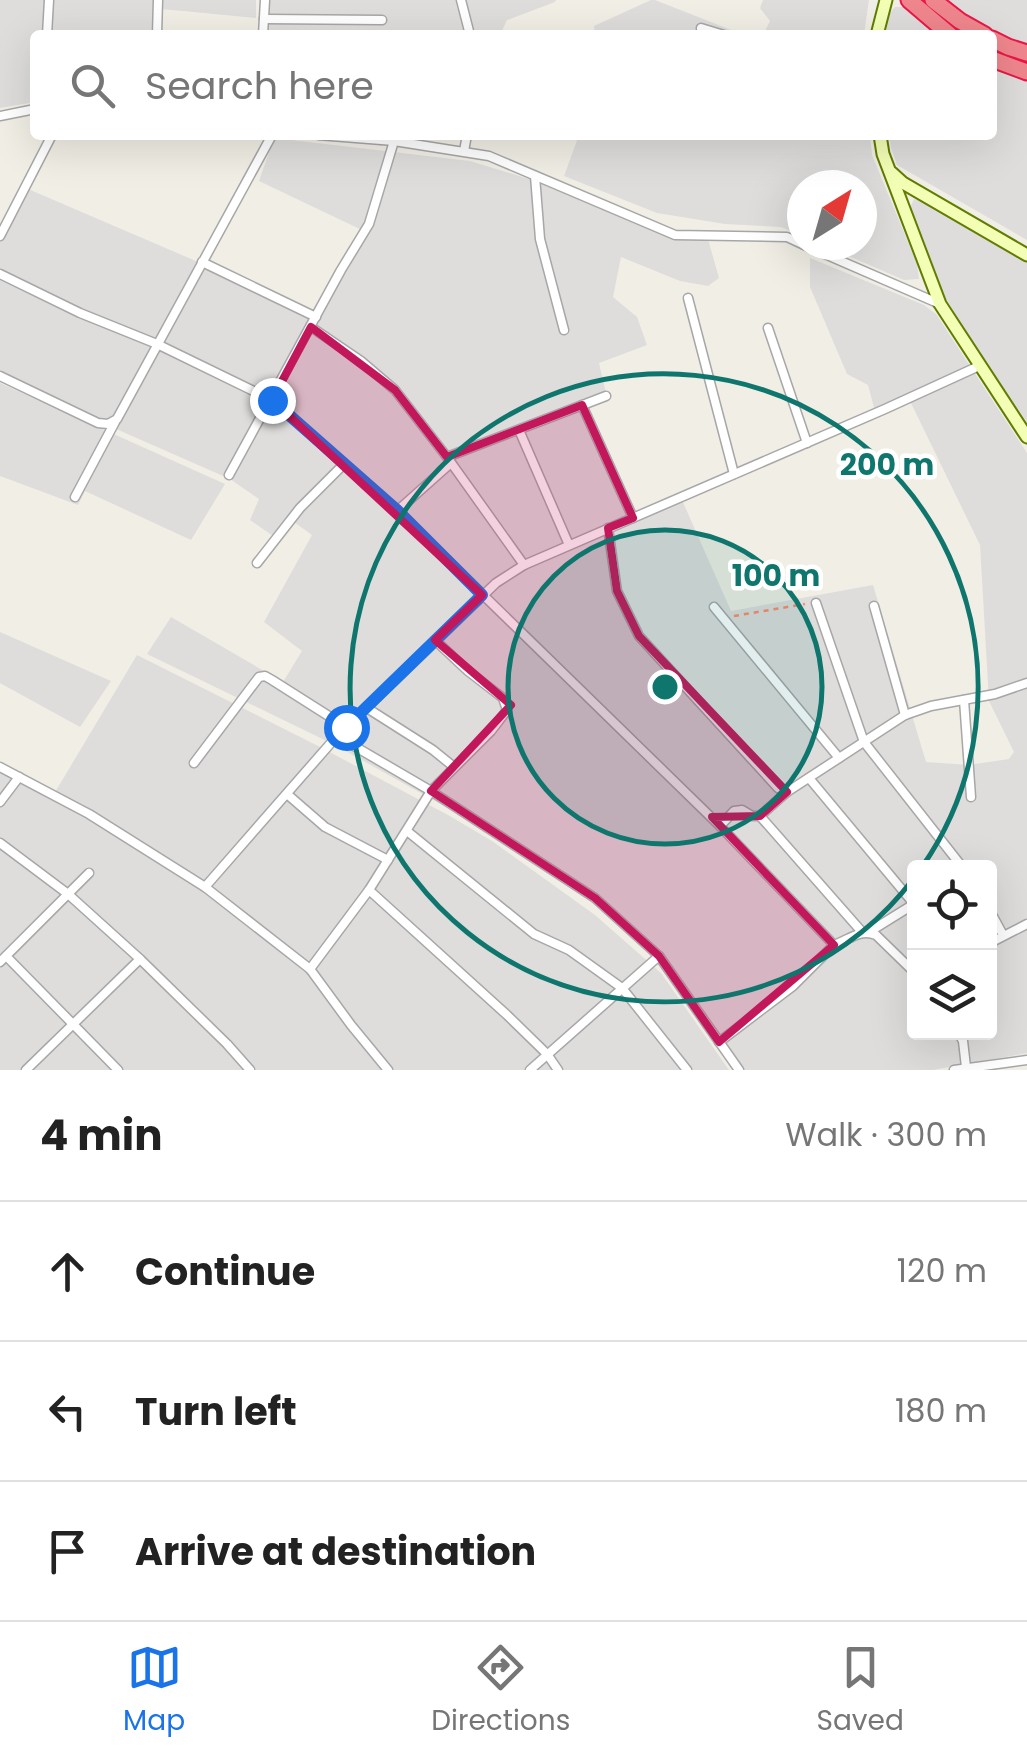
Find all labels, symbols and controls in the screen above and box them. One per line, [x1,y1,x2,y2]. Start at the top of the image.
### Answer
search box [30,30,997,140]
icon: search [65,58,120,113]
text: Search here [145,59,374,112]
north arrow [787,170,877,260]
route end [250,378,296,424]
text: 200 m [840,443,934,486]
text: 100 m [732,554,820,597]
centre of rings [647,669,683,705]
route start [324,705,370,751]
map controls [907,860,997,1040]
button: locate [907,860,997,950]
button: layers [907,950,997,1040]
text: 4 min [40,1106,163,1165]
text: Walk · 300 m [785,1112,987,1157]
icon: ahead [40,1244,95,1299]
text: Continue [135,1245,315,1298]
text: 120 m [897,1248,987,1293]
icon: left [40,1384,95,1439]
text: Turn left [135,1385,297,1438]
text: 180 m [895,1388,987,1433]
icon: arrive [40,1524,95,1579]
text: Arrive at destination [135,1525,536,1578]
tab: Map [123,1640,185,1742]
tab: Directions [431,1640,570,1742]
tab: Saved [817,1640,904,1742]

